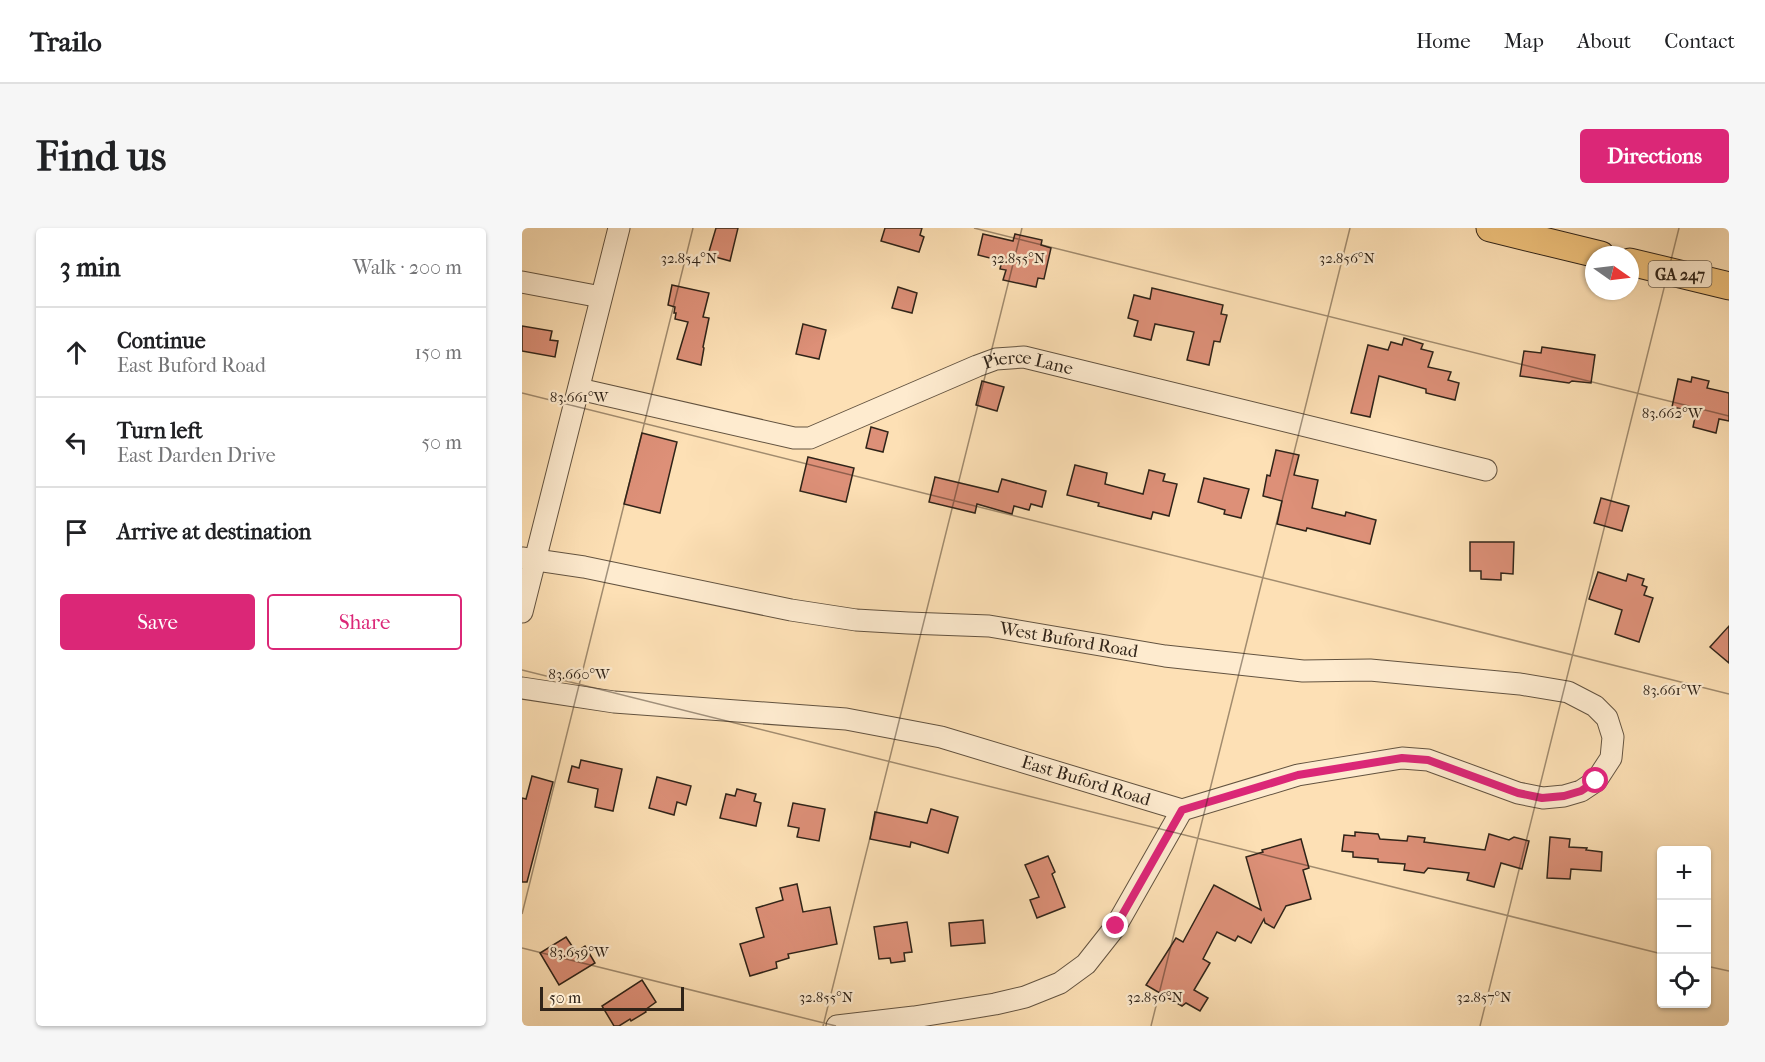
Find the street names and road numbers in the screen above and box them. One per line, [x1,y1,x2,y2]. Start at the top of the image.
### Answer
road number: GA 247 [1648,261,1712,287]
street label: Pierce Lane [980,347,1075,379]
street label: West Buford Road [997,617,1140,662]
street label: East Buford Road [1019,751,1153,811]

